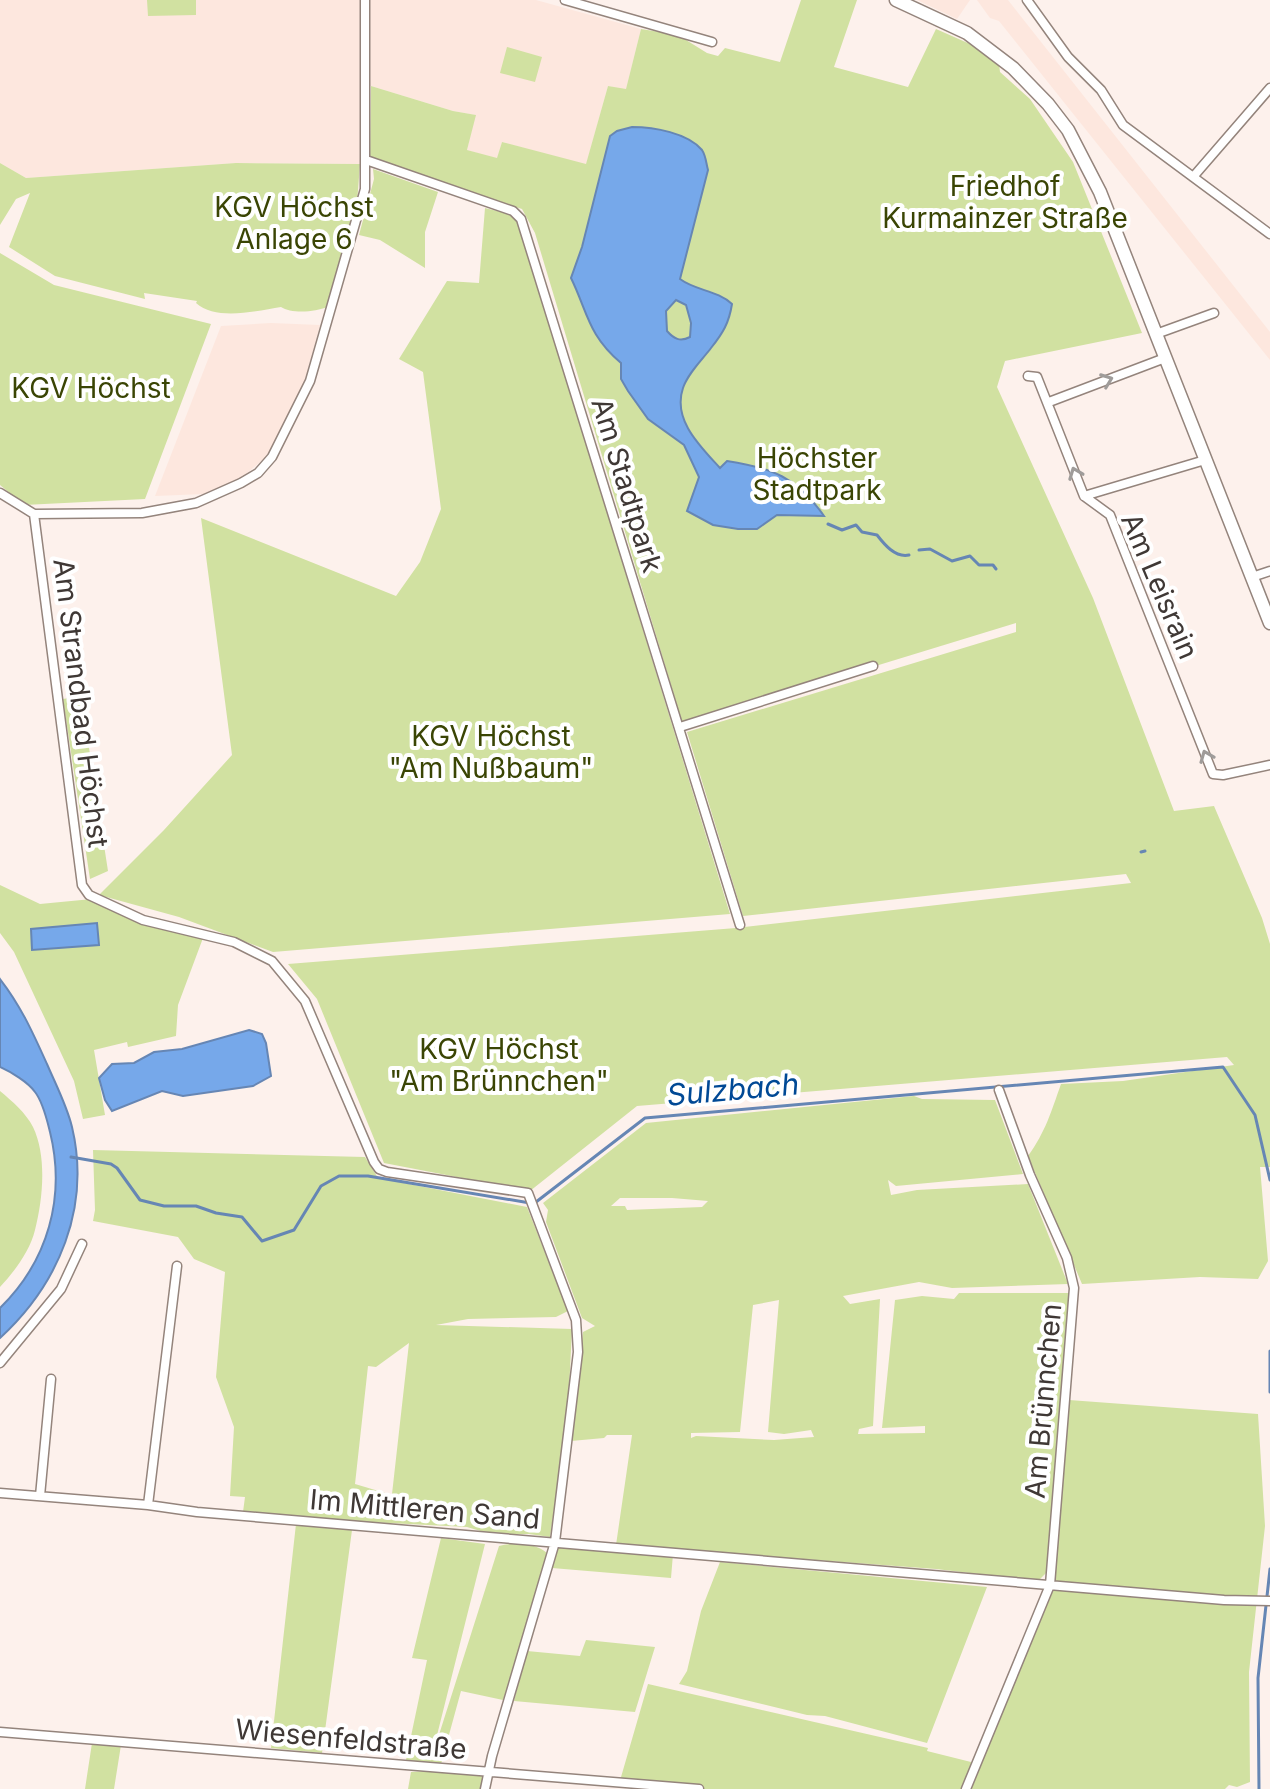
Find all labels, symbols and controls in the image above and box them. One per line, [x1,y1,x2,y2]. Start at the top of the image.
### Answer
park label: Friedhof Kurmainzer Straße [882,169,1128,235]
park label: KGV Höchst Anlage 6 [214,190,374,256]
park label: KGV Höchst [11,371,171,405]
one-way arrow [1099,373,1113,390]
street label: Am Stadtpark [584,394,670,576]
park label: Höchster Stadtpark [752,441,882,507]
one-way arrow [1068,467,1085,481]
street label: Am Leisrain [1114,508,1206,664]
street label: Am Strandbad Höchst [46,556,116,850]
park label: KGV Höchst "Am Nußbaum" [389,719,593,785]
one-way arrow [1199,750,1216,764]
park label: KGV Höchst "Am Brünnchen" [389,1032,609,1098]
water label: Sulzbach [665,1065,800,1113]
street label: Am Brünnchen [1018,1302,1068,1500]
street label: Im Mittleren Sand [308,1482,542,1536]
street label: Wiesenfeldstraße [234,1712,468,1766]

